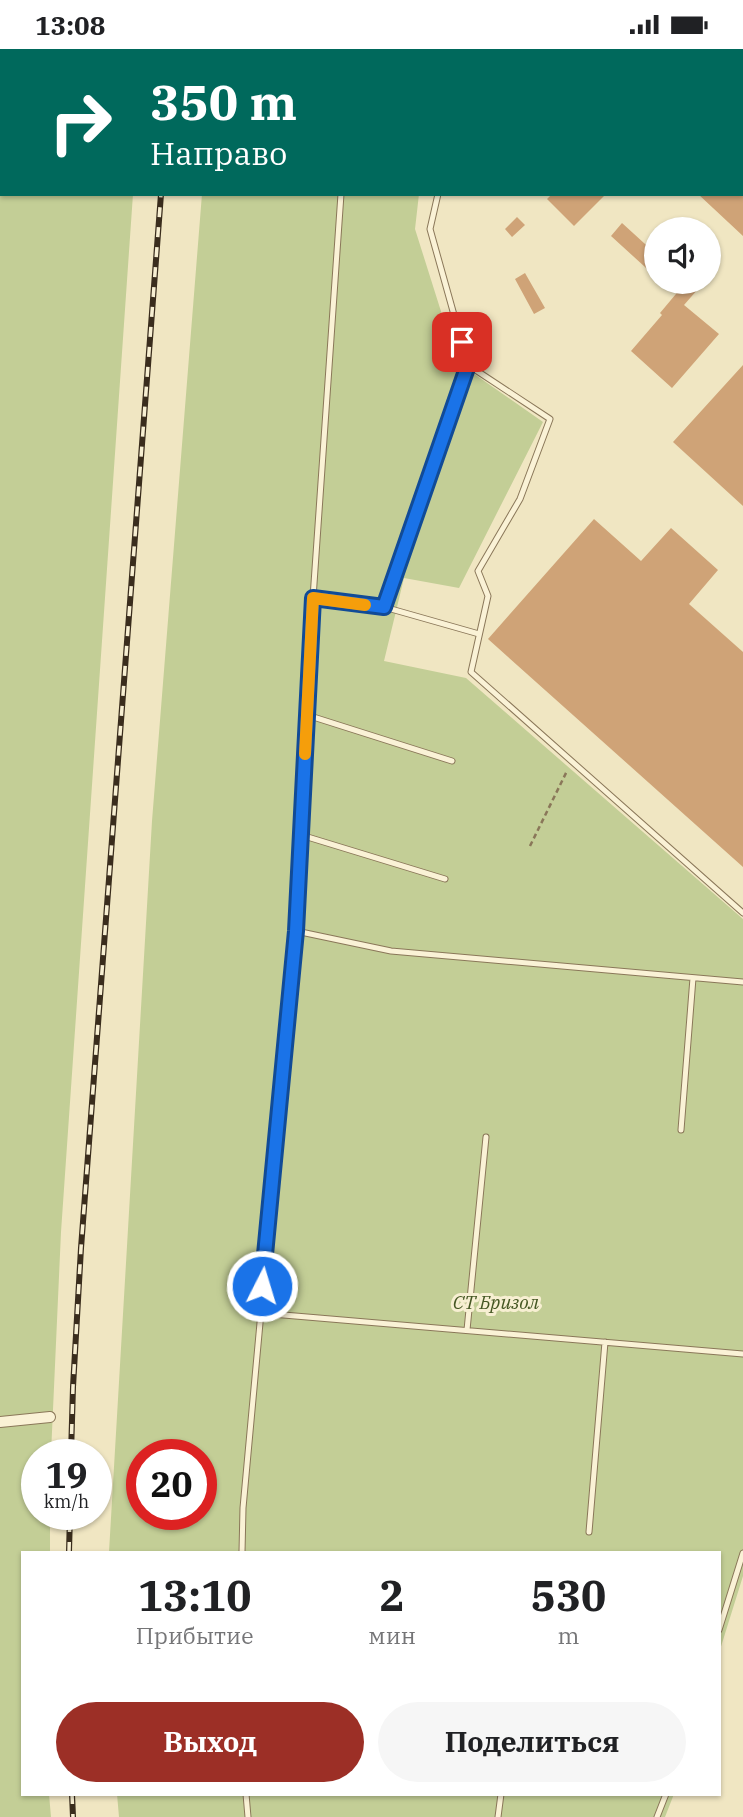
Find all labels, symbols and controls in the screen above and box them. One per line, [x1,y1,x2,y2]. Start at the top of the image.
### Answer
text: 13:08 [35,8,105,42]
text: 350 m [150,70,297,133]
icon: right [35,77,126,168]
text: Направо [150,132,287,174]
map controls [644,217,721,294]
button: sound [644,217,721,294]
pin [432,312,492,372]
icon: arrive [443,323,481,361]
position arrow [225,1249,299,1323]
park label: СТ Бризол [453,1290,539,1314]
speed limit sign: 20 [126,1439,217,1530]
text: 19 [45,1452,88,1498]
text: km/h [44,1490,89,1513]
text: 13:10 [138,1568,251,1623]
text: 2 [380,1568,405,1623]
text: 530 [531,1568,606,1623]
text: Прибытие [136,1620,254,1650]
text: мин [368,1620,416,1650]
text: m [558,1620,579,1650]
button: Выход [56,1702,364,1782]
button: Поделиться [378,1702,686,1782]

